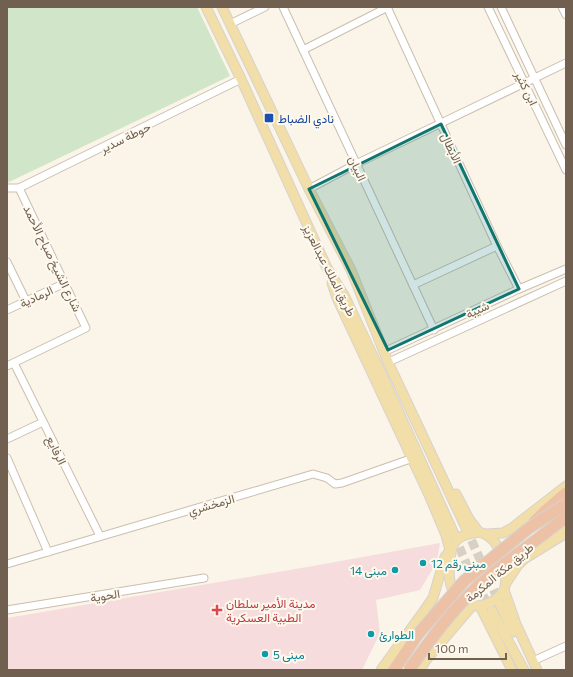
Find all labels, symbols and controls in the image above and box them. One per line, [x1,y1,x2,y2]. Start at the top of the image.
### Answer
street label: ابن كثير [511,68,541,108]
place label: نادي الضباط [278,111,334,129]
marker: نادي الضباط [263,112,275,124]
street label: حوطة سدير [97,119,153,157]
street label: الأبطال [437,131,465,166]
street label: البيان [345,153,370,183]
street label: شارع الشيخ صباح الأحمد [18,202,85,315]
street label: طريق الملك عبدالعزيز [299,221,359,319]
street label: الرمادية [17,282,56,312]
street label: شيبة [463,298,491,321]
street label: الرفايع [41,433,70,468]
street label: الزمخشري [186,491,237,521]
street label: طريق مكة المكرمة [462,539,537,606]
place label: مبنى رقم 12 [431,556,486,572]
marker: مبنى رقم 12 [418,558,428,568]
place label: مبنى 14 [350,563,387,579]
marker: مبنى 14 [390,565,400,575]
street label: الحوية [89,586,121,606]
place label: مدينة الأمير سلطان الطبية العسكرية [226,596,315,626]
marker: مدينة الأمير سلطان الطبية العسكرية [211,604,223,616]
place label: الطوارئ [379,627,414,643]
marker: الطوارئ [366,629,376,639]
scale bar [429,635,506,661]
text: 100 m [435,641,469,655]
place label: مبنى 5 [273,647,305,663]
marker: مبنى 5 [260,649,270,659]

